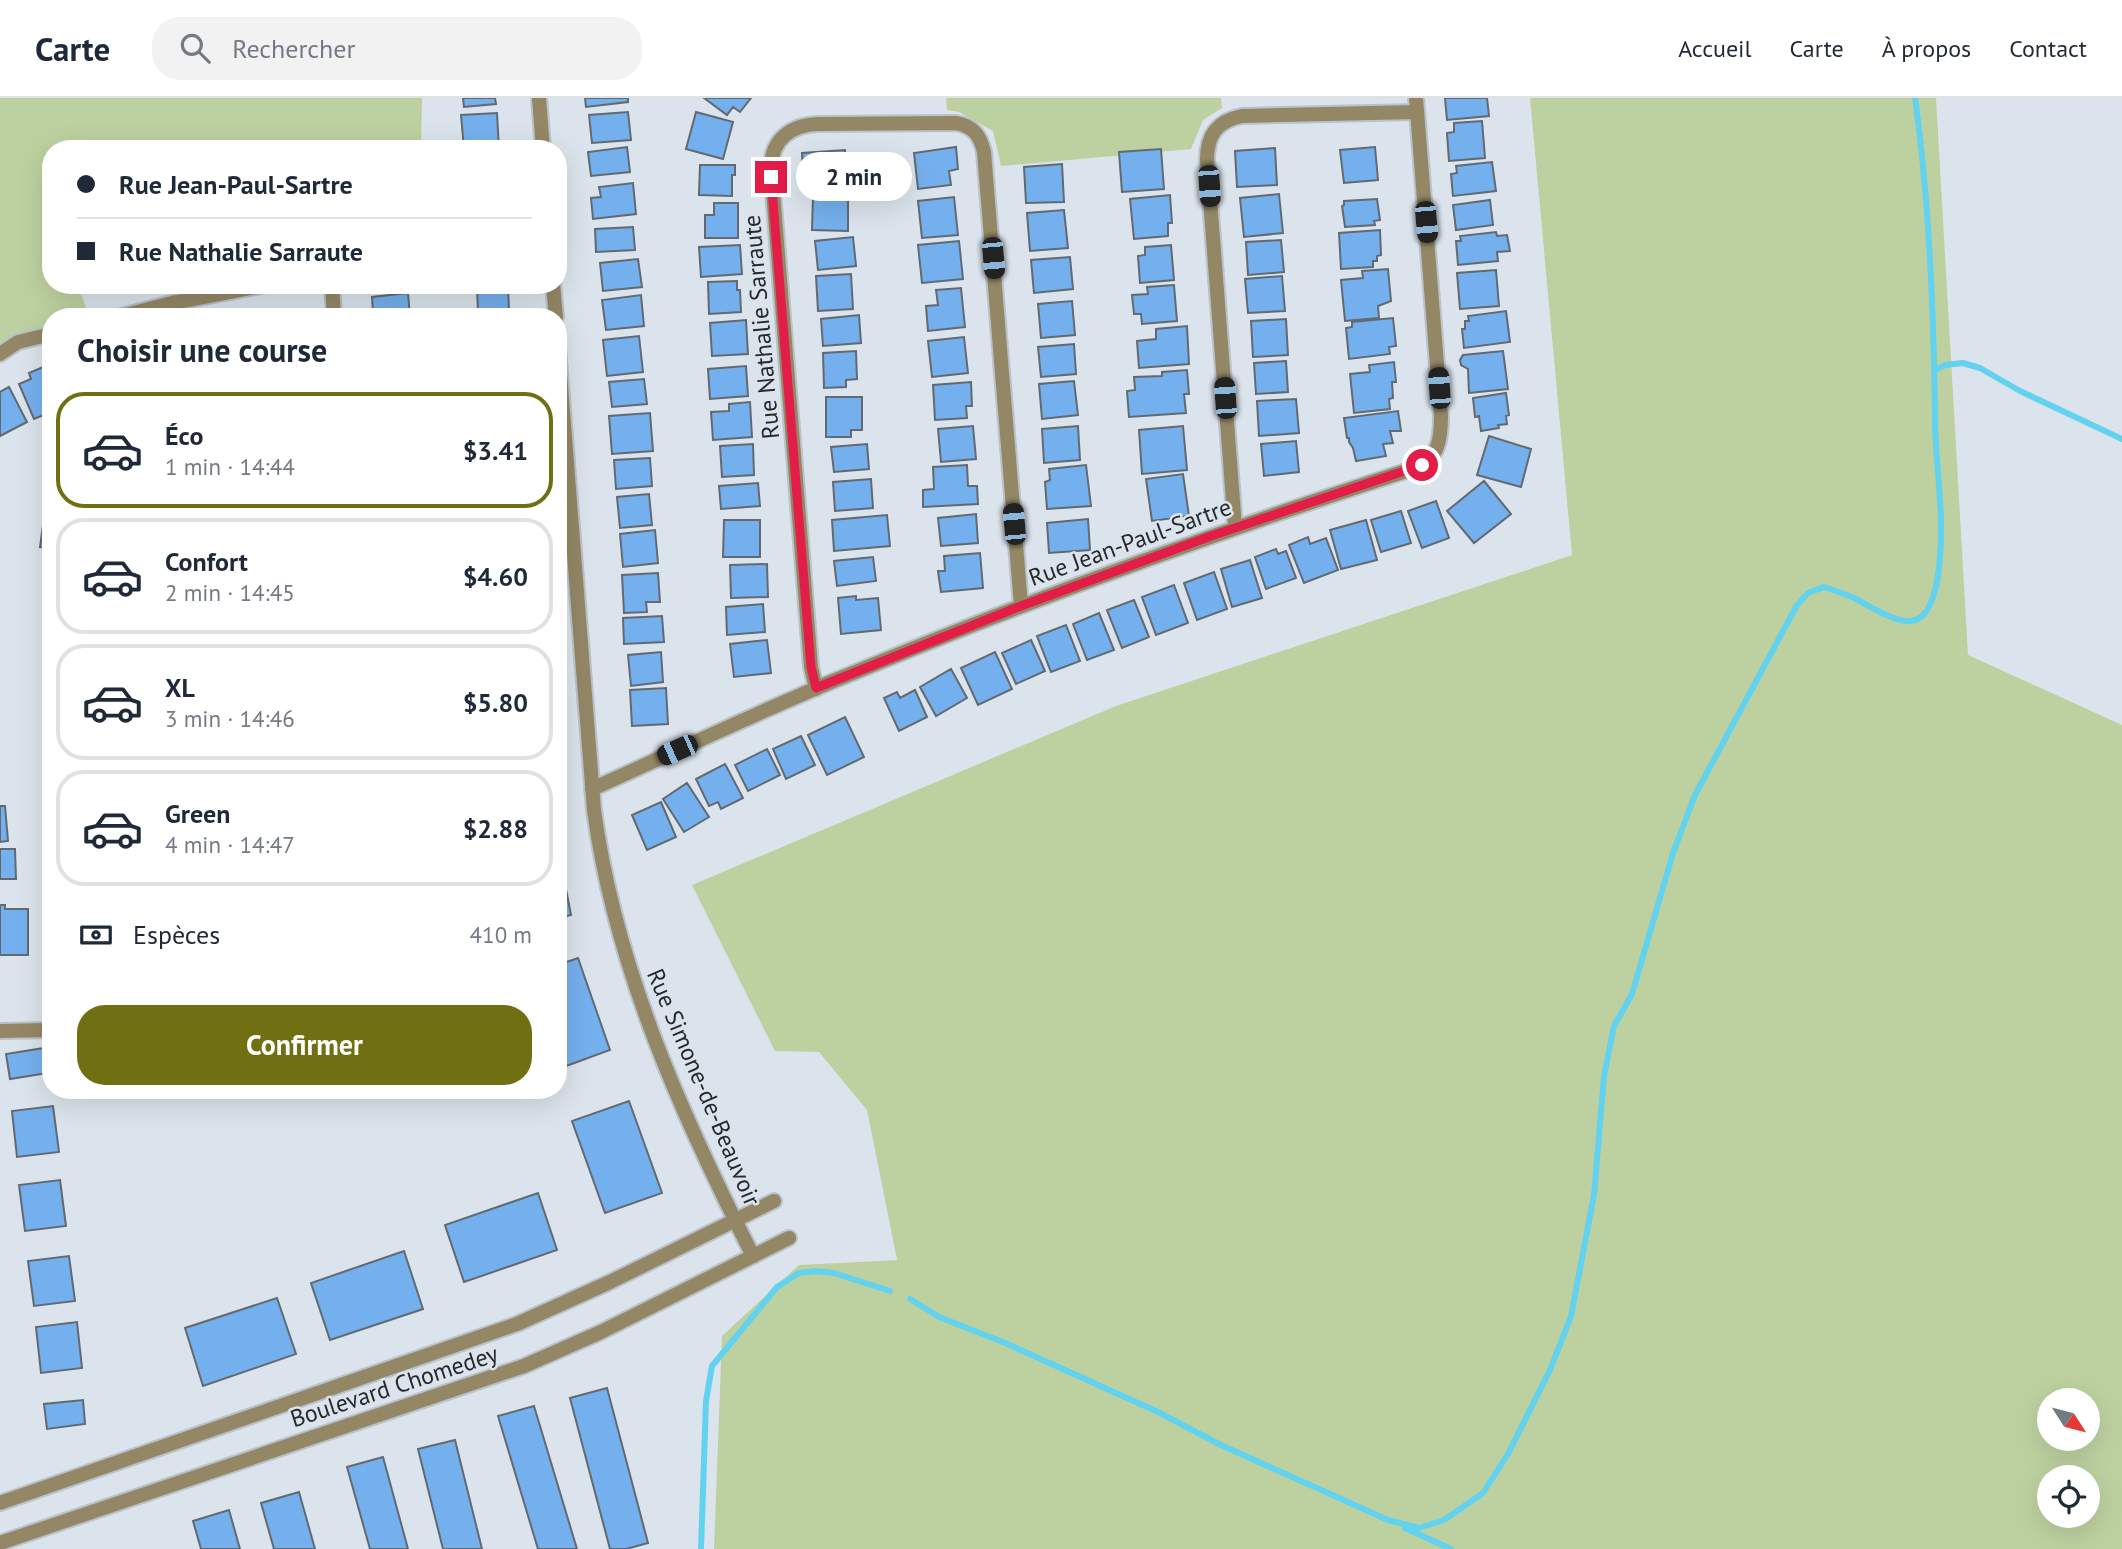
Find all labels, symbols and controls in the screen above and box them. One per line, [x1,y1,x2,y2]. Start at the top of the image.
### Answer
search box [152,17,642,80]
text: Carte [35,27,110,70]
icon: search [176,29,214,67]
text: Rechercher [232,32,355,65]
text: Accueil [1678,33,1752,64]
text: Carte [1790,33,1844,64]
text: À propos [1882,33,1971,64]
text: Contact [2009,33,2087,64]
callout: 2 min [796,153,911,202]
route end [755,161,787,193]
text: 2 min [826,162,882,191]
car [1198,164,1221,208]
text: Rue Jean-Paul-Sartre [119,168,353,201]
car [1414,200,1439,244]
street label: Rue Nathalie Sarraute [736,214,786,440]
text: Rue Nathalie Sarraute [119,235,363,268]
car [981,236,1006,280]
text: Choisir une course [77,329,327,371]
car [1428,366,1451,410]
car [1214,376,1237,420]
icon: car [81,419,144,482]
text: Éco [165,419,203,452]
text: $3.41 [463,434,528,467]
route start [1406,449,1438,481]
text: 1 min · 14:44 [165,452,295,481]
street label: Rue Jean-Paul-Sartre [1024,491,1236,593]
car [1002,502,1027,546]
icon: car [81,545,144,608]
text: Confort [165,545,248,578]
text: $4.60 [463,560,528,593]
text: 2 min · 14:45 [165,578,295,607]
icon: car [81,671,144,734]
text: XL [165,671,195,704]
text: $5.80 [463,686,528,719]
text: 3 min · 14:46 [165,704,295,733]
car [654,732,701,768]
icon: car [81,797,144,860]
text: Green [165,797,230,830]
text: $2.88 [463,812,528,845]
text: 4 min · 14:47 [165,830,295,859]
icon: cash [77,916,115,954]
text: Espèces [133,918,220,951]
text: 410 m [470,920,532,949]
street label: Rue Simone-de-Beauvoir [640,964,768,1210]
button: Confirmer [77,1005,532,1085]
street label: Boulevard Chomedey [286,1338,502,1434]
north arrow [2037,1388,2100,1451]
map controls [2037,1388,2100,1528]
button: locate [2037,1465,2100,1528]

